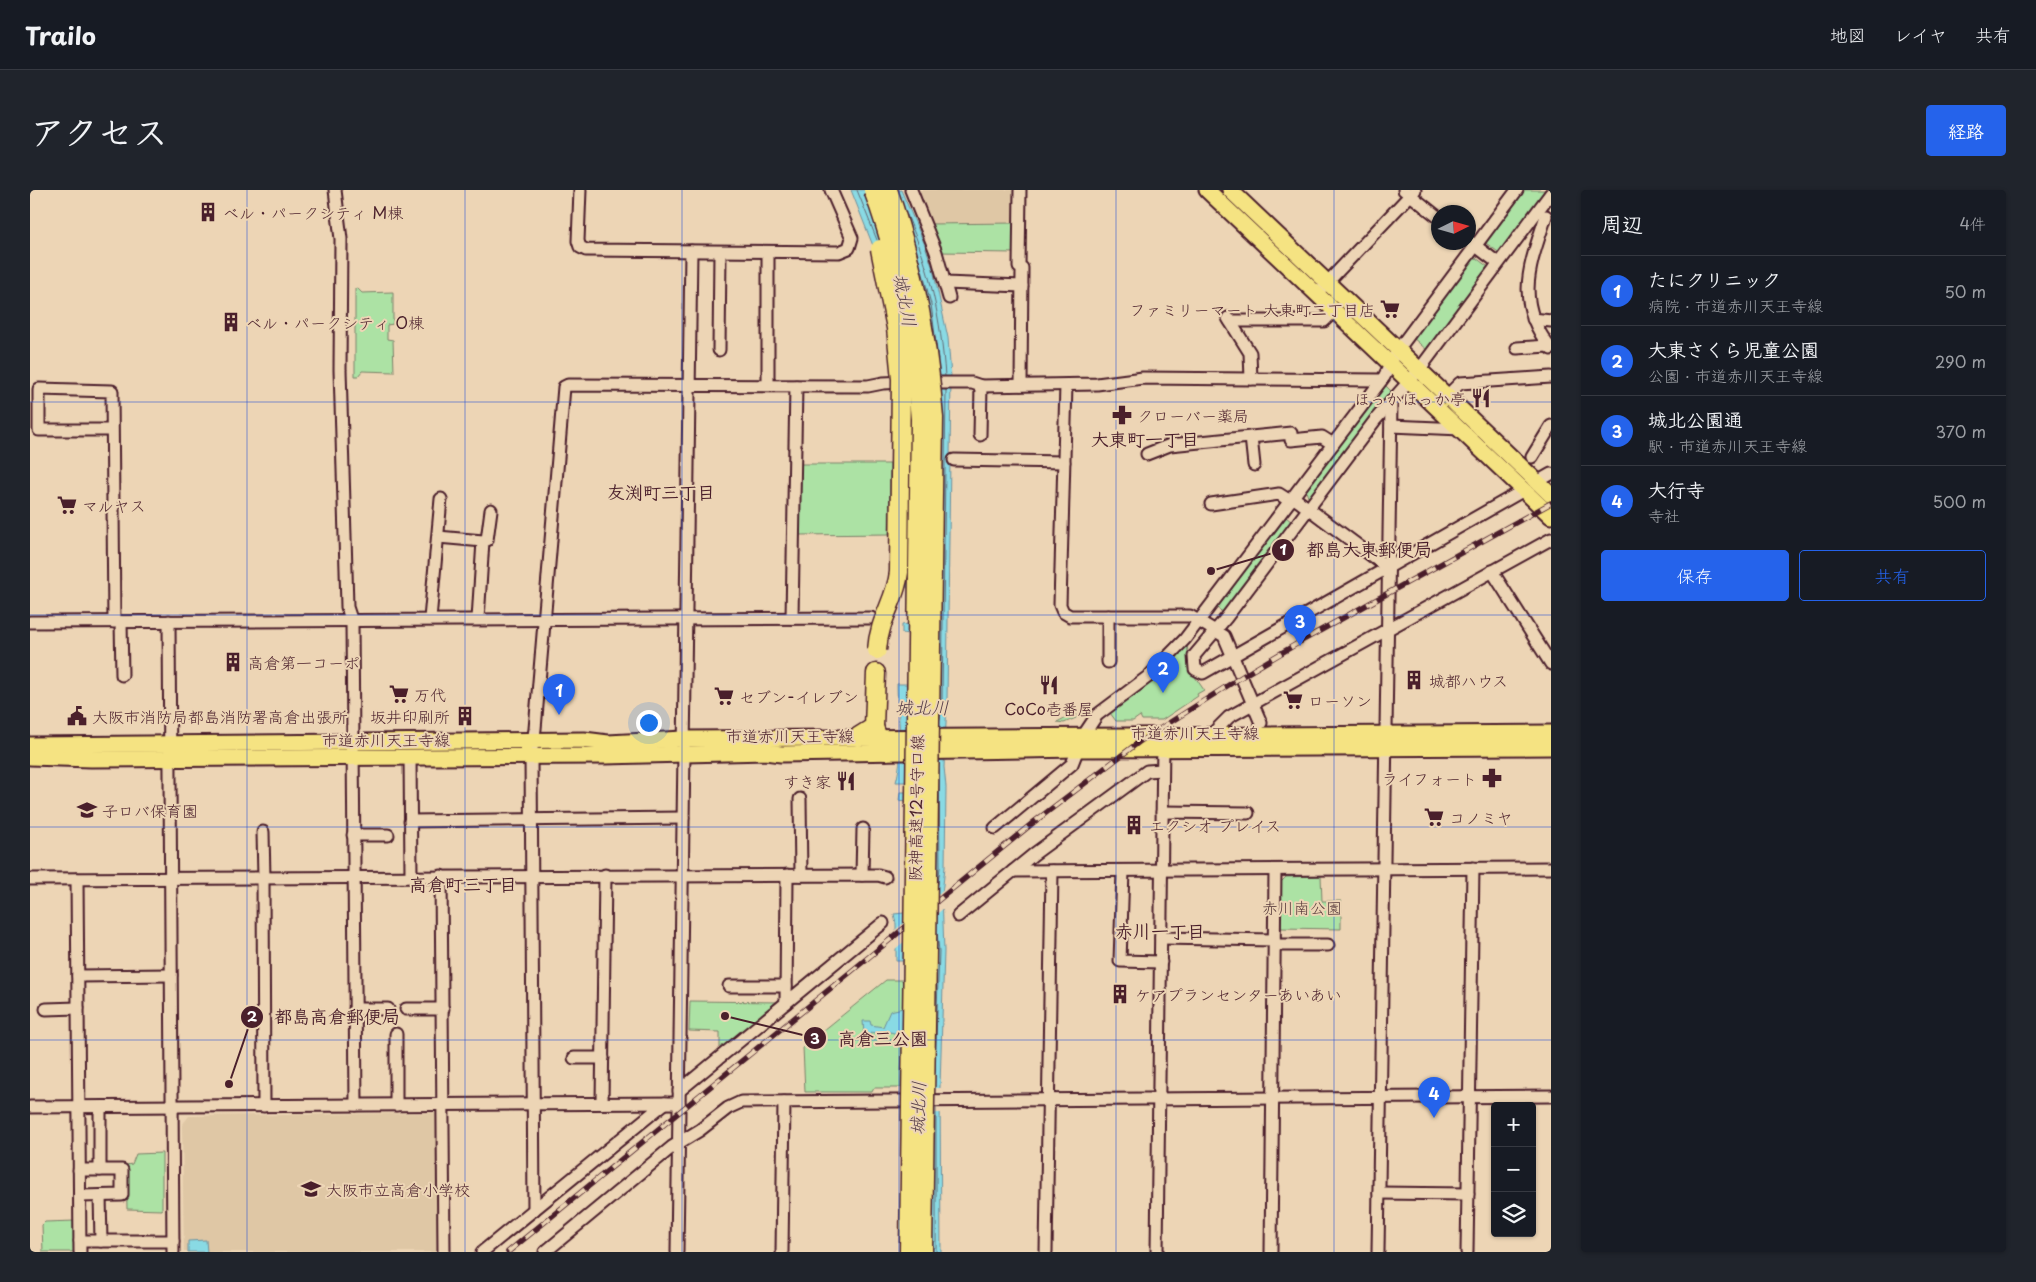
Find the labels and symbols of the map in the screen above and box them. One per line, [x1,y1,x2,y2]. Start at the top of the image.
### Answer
place label: ベル・パークシティ M棟 [223,200,403,224]
building icon: ベル・パークシティ M棟 [197,201,219,223]
north arrow [1431,205,1476,250]
water label: 城北川 [888,271,924,329]
place label: ファミリーマート 大東町二丁目店 [1129,297,1375,321]
supermarket icon: ファミリーマート 大東町二丁目店 [1379,298,1401,320]
place label: ベル・パークシティ O棟 [246,310,424,334]
building icon: ベル・パークシティ O棟 [220,311,242,333]
place label: ほっかほっか亭 [1354,386,1466,410]
restaurant icon: ほっかほっか亭 [1470,387,1492,409]
place label: クローバー薬局 [1137,403,1249,427]
pharmacy icon: クローバー薬局 [1111,404,1133,426]
district label: 大東町一丁目 [1091,425,1199,452]
district label: 友渕町三丁目 [607,478,715,505]
place label: マルヤス [82,493,146,517]
supermarket icon: マルヤス [56,494,78,516]
callout: 都島大東郵便局 [1271,533,1442,566]
text: 都島大東郵便局 [1306,535,1432,562]
text: 1 [1279,537,1287,560]
pin: 3 [1284,605,1316,646]
place label: 高倉第一コーポ [248,650,360,674]
building icon: 高倉第一コーポ [222,651,244,673]
pin: 2 [1147,652,1179,693]
place label: 城都ハウス [1429,668,1508,692]
building icon: 城都ハウス [1403,669,1425,691]
pin: 1 [543,674,575,715]
restaurant icon: CoCo壱番屋 [1038,674,1060,696]
place label: 万代 [414,682,446,706]
supermarket icon: 万代 [388,683,410,705]
place label: セブン-イレブン [739,684,859,708]
supermarket icon: セブン-イレブン [713,685,735,707]
place label: ローソン [1308,688,1372,712]
supermarket icon: ローソン [1282,689,1304,711]
water label: 城北川 [895,693,949,720]
place label: CoCo壱番屋 [1004,696,1094,720]
place label: 大阪市消防局都島消防署高倉出張所 [92,704,348,728]
place label: 坂井印刷所 [370,704,450,728]
public building icon: 大阪市消防局都島消防署高倉出張所 [66,705,88,727]
building icon: 坂井印刷所 [454,705,476,727]
your location [636,710,662,736]
street label: 市道赤川天王寺線 [1131,720,1259,744]
street label: 市道赤川天王寺線 [726,723,854,747]
street label: 市道赤川天王寺線 [322,727,450,751]
street label: 阪神高速12号守口線 [902,735,928,881]
place label: ライフォート [1382,766,1477,790]
pharmacy icon: ライフォート [1481,767,1503,789]
place label: すき家 [783,769,831,793]
restaurant icon: すき家 [835,770,857,792]
place label: 子ロバ保育園 [102,798,198,822]
school or university icon: 子ロバ保育園 [76,799,98,821]
place label: コノミヤ [1449,805,1513,829]
supermarket icon: コノミヤ [1423,806,1445,828]
place label: エクシオ プレイス [1149,813,1281,837]
building icon: エクシオ プレイス [1123,814,1145,836]
district label: 高倉町三丁目 [409,870,517,897]
park label: 赤川南公園 [1262,895,1342,919]
district label: 赤川一丁目 [1115,917,1205,944]
place label: ケアプランセンターあいあい [1135,982,1342,1006]
building icon: ケアプランセンターあいあい [1109,983,1131,1005]
callout: 都島高倉郵便局 [239,1001,410,1034]
text: 都島高倉郵便局 [274,1002,400,1029]
text: 2 [247,1004,258,1027]
callout: 高倉三公園 [803,1022,938,1055]
text: 高倉三公園 [838,1024,928,1051]
text: 3 [810,1026,820,1049]
pin: 4 [1418,1077,1450,1118]
water label: 城北川 [903,1081,931,1135]
place label: 大阪市立高倉小学校 [326,1177,470,1201]
school or university icon: 大阪市立高倉小学校 [300,1178,322,1200]

